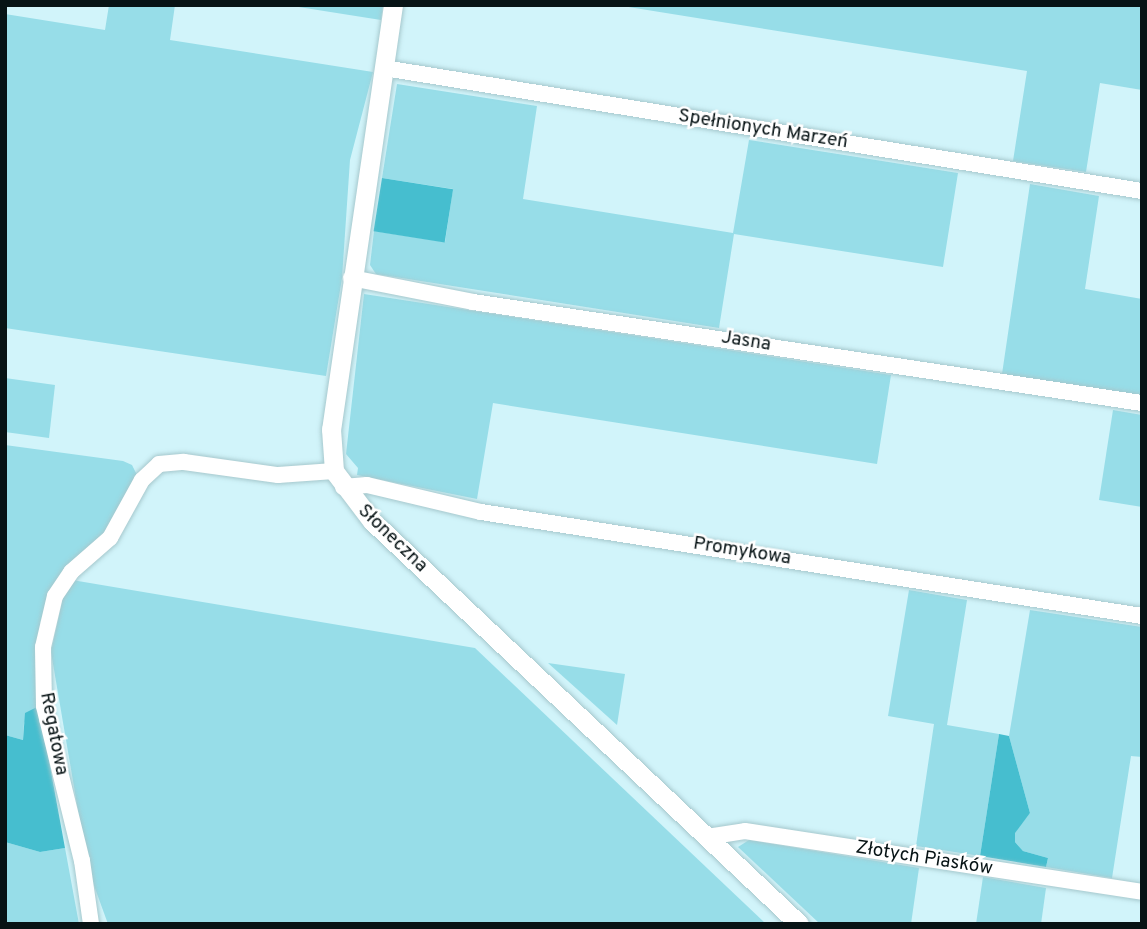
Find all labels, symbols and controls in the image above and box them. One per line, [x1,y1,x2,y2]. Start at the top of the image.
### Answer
street label: Spełnionych Marzeń [676,105,850,155]
street label: Jasna [719,327,773,357]
street label: Słoneczna [352,500,432,578]
street label: Promykowa [691,533,793,571]
street label: Regatowa [34,691,72,777]
street label: Złotych Piasków [854,837,994,881]

